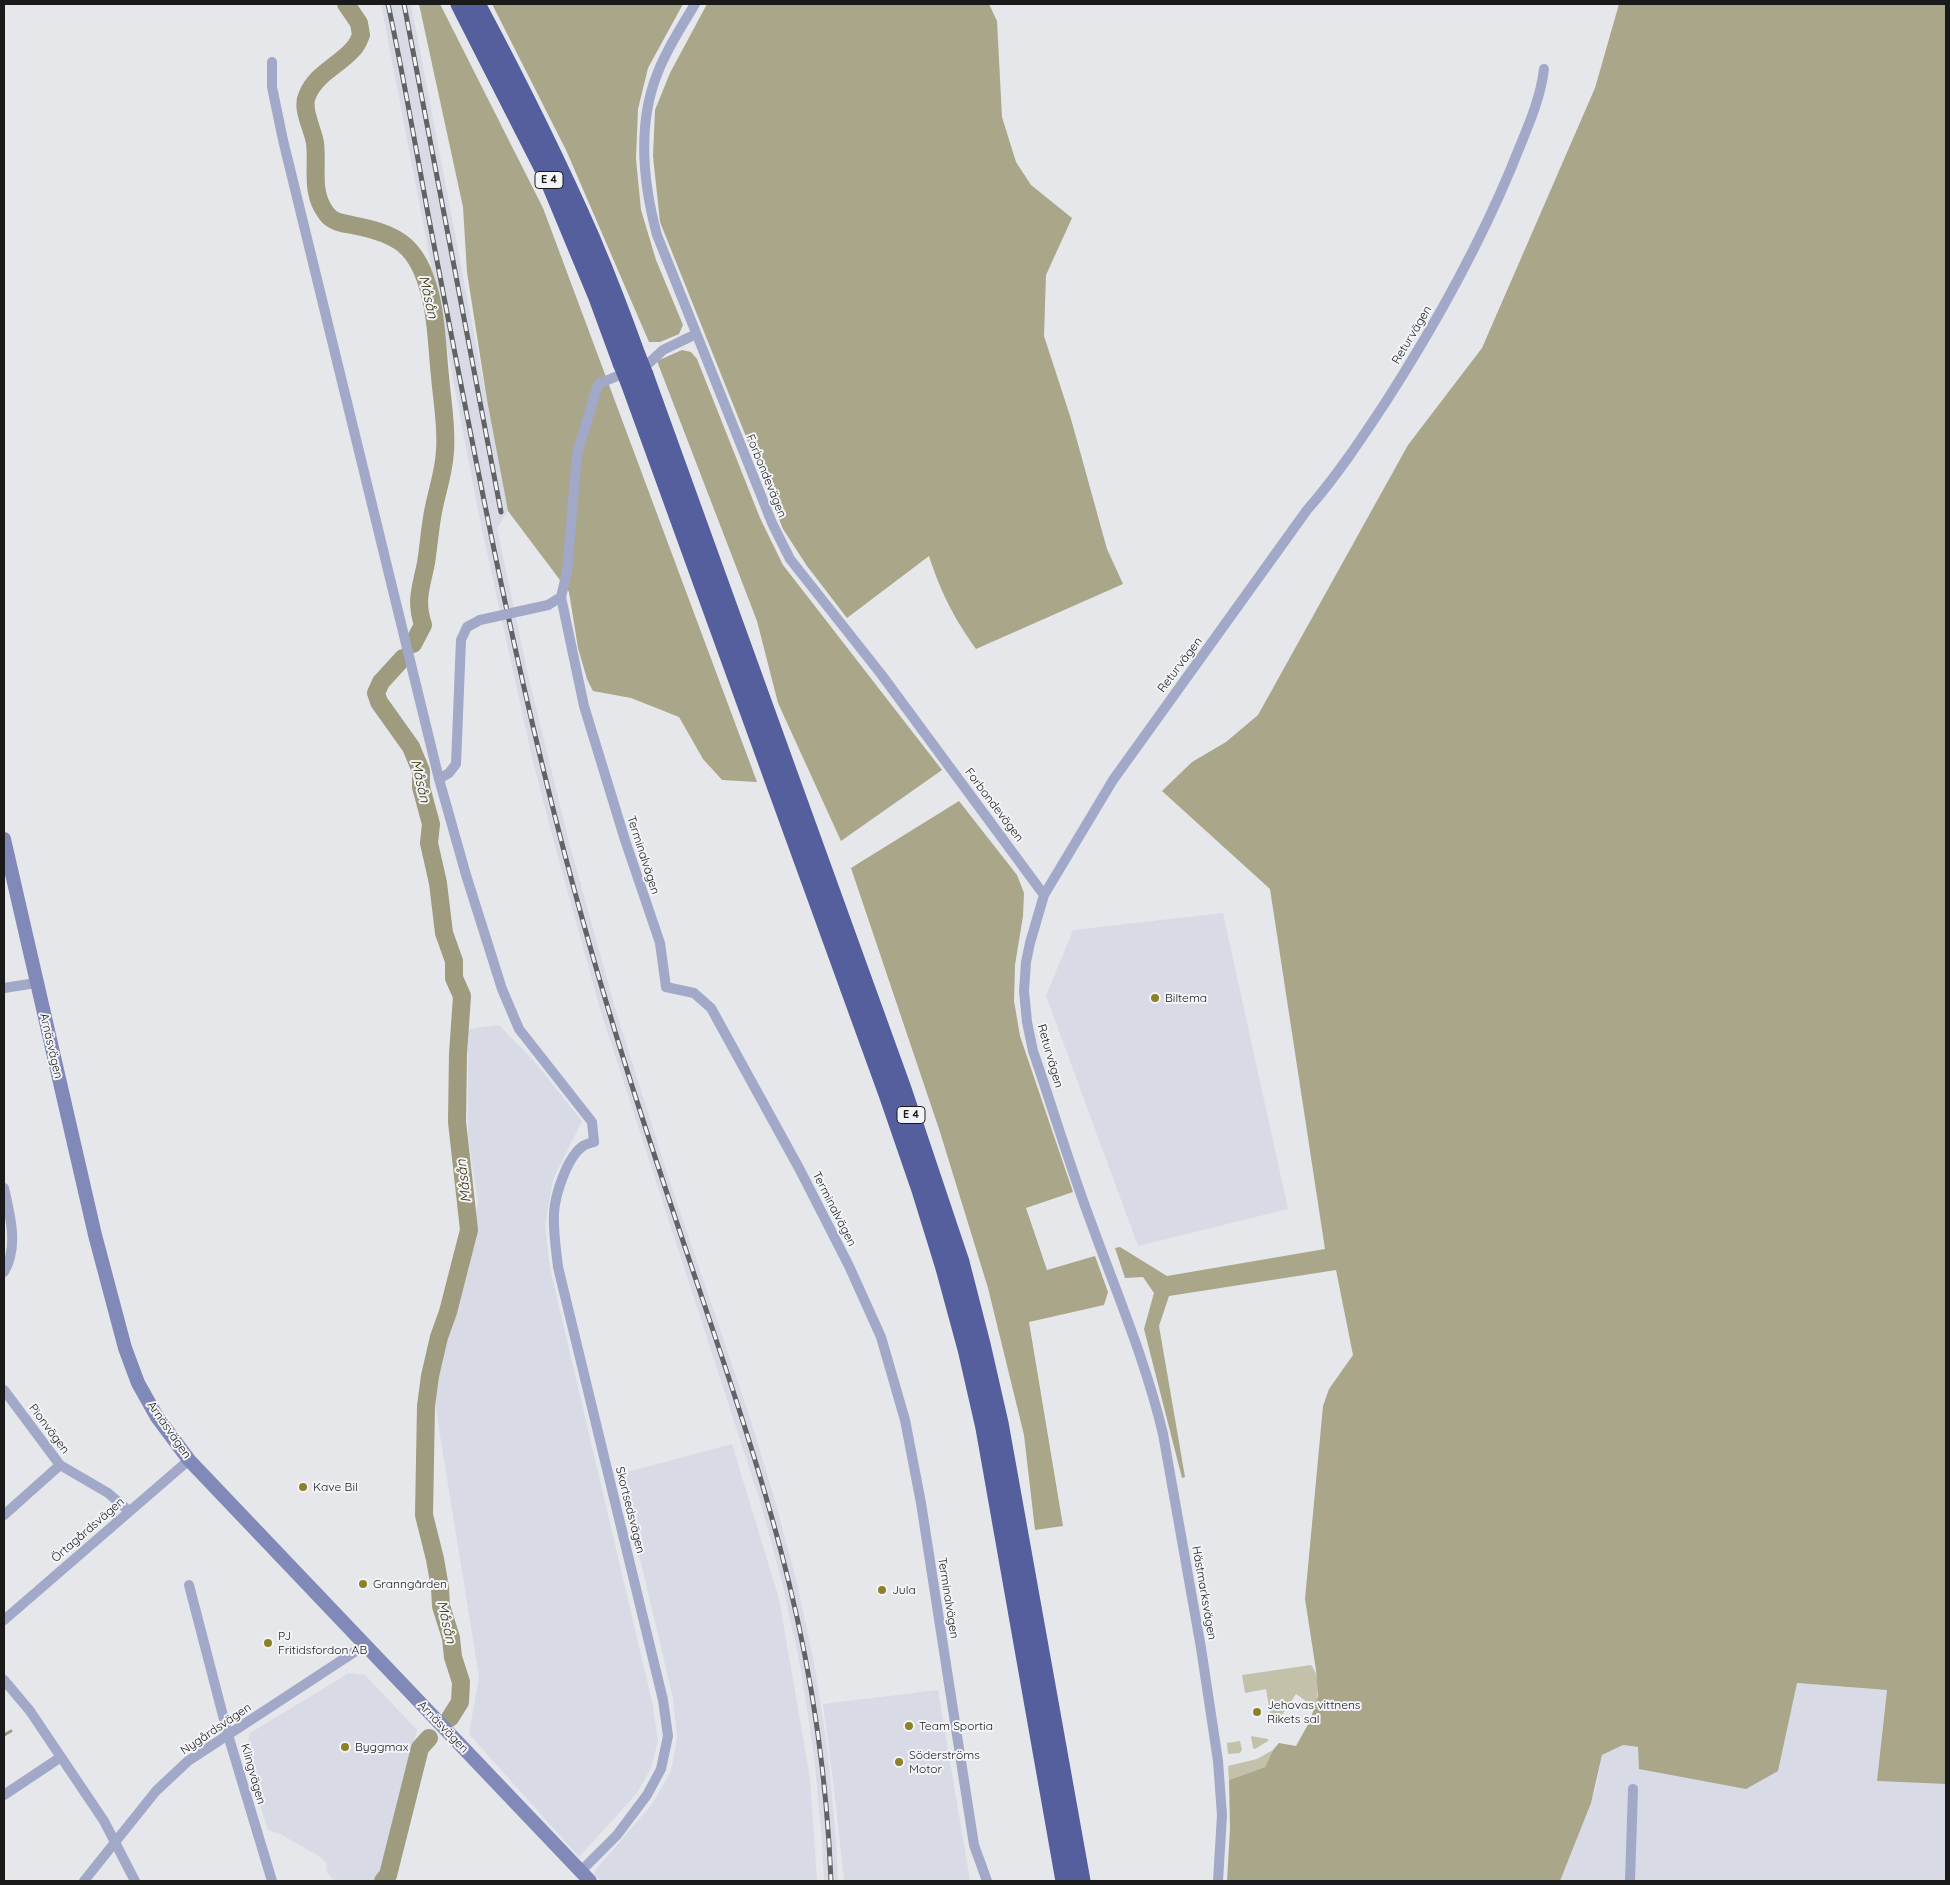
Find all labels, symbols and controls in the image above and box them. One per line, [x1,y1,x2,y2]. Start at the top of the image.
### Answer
road number: E 4 [535,172,563,188]
water label: Måsån [415,274,441,320]
street label: Returvägen [1389,303,1435,367]
street label: Forbondevägen [743,432,789,520]
street label: Returvägen [1155,635,1205,695]
water label: Måsån [407,758,433,804]
street label: Forbondevägen [962,765,1026,845]
street label: Terminalvägen [623,814,663,896]
place label: Biltema [1165,991,1207,1005]
marker: Biltema [1149,992,1161,1004]
street label: Arnäsvägen [36,1012,66,1080]
street label: Returvägen [1034,1023,1066,1089]
road number: E 4 [897,1106,925,1124]
water label: Måsån [453,1158,475,1204]
street label: Terminalvägen [809,1169,859,1249]
street label: Arnäsvägen [144,1399,194,1461]
street label: Pionvägen [26,1401,72,1457]
street label: Skortsedsvägen [612,1465,648,1555]
place label: Kave Bil [313,1480,358,1494]
marker: Kave Bil [297,1481,309,1493]
street label: Örtagårdsvägen [49,1494,127,1566]
street label: Hästmarksvägen [1189,1545,1219,1641]
street label: Terminalvägen [934,1556,962,1640]
place label: Granngården [373,1577,447,1591]
marker: Granngården [357,1578,369,1590]
place label: Jula [892,1583,916,1597]
marker: Jula [876,1584,888,1596]
water label: Måsån [433,1599,459,1645]
place label: PJ Fritidsfordon AB [278,1629,367,1657]
marker: PJ Fritidsfordon AB [262,1637,274,1649]
street label: Arnäsvägen [415,1698,471,1756]
place label: Jehovas vittnens Rikets sal [1267,1698,1360,1726]
street label: Nygårdsvägen [178,1700,254,1758]
marker: Jehovas vittnens Rikets sal [1251,1706,1263,1718]
place label: Team Sportia [919,1719,993,1733]
marker: Team Sportia [903,1720,915,1732]
place label: Byggmax [355,1740,408,1754]
marker: Byggmax [339,1741,351,1753]
street label: Klingvägen [237,1742,269,1806]
place label: Söderströms Motor [909,1748,980,1776]
marker: Söderströms Motor [893,1756,905,1768]

